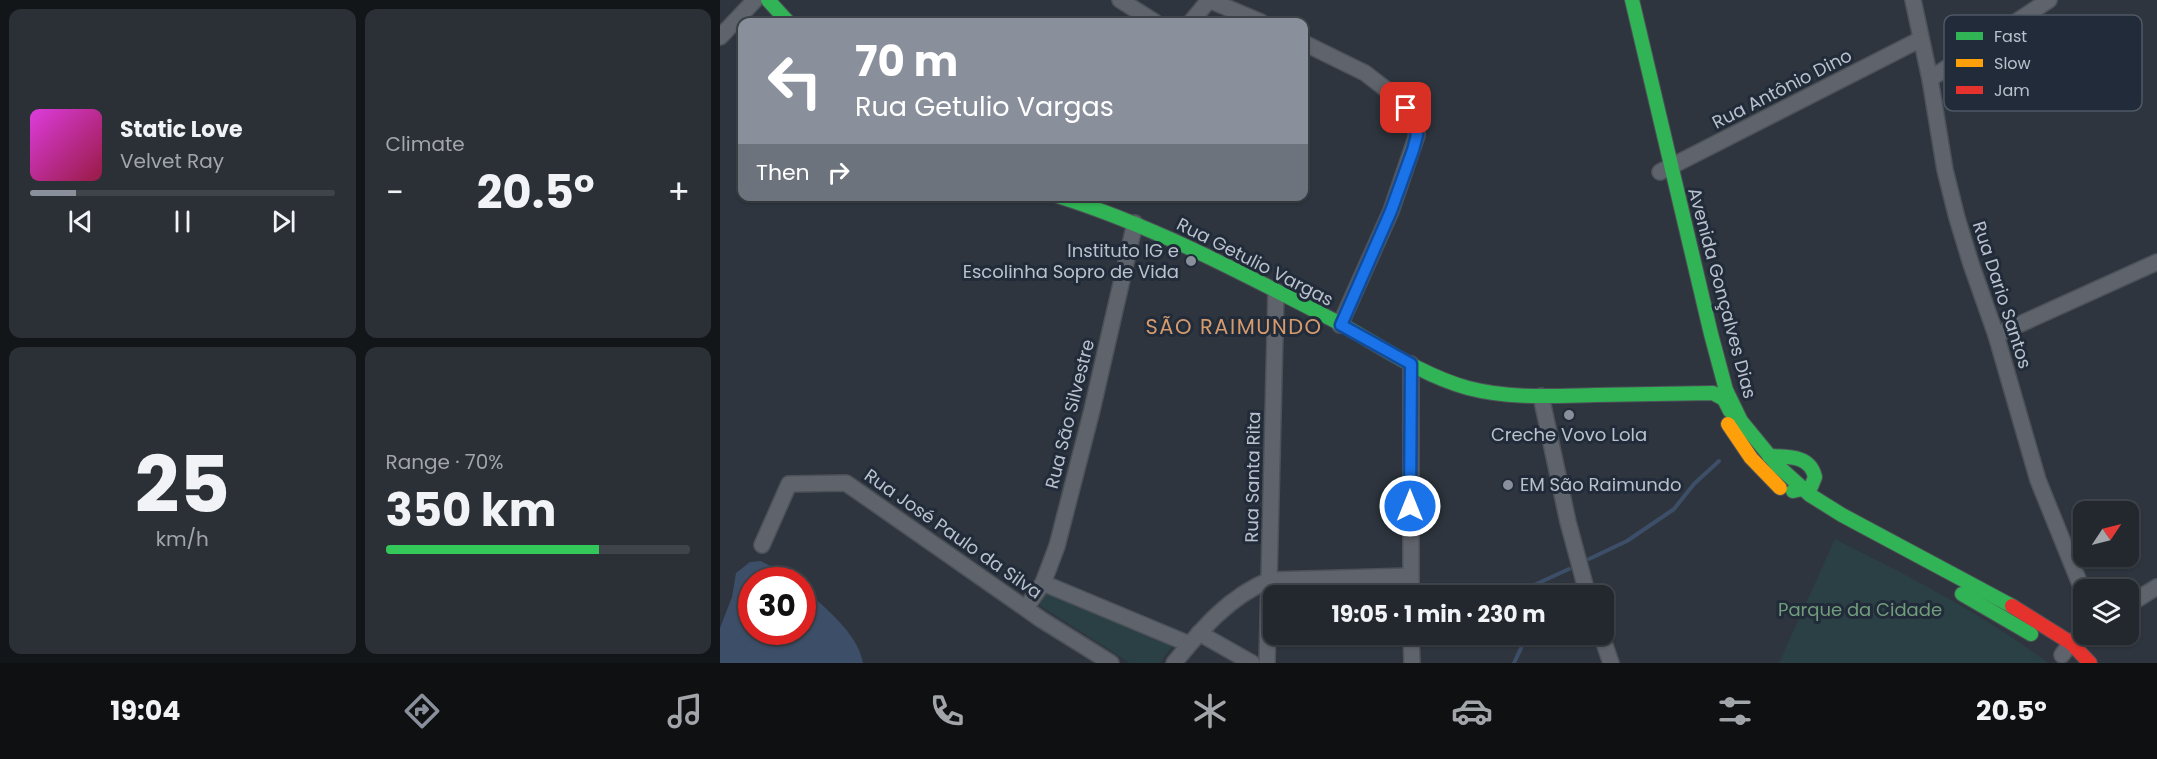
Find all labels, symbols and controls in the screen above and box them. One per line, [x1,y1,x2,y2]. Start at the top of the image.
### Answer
legend [1944,15,2142,111]
text: Fast [1994,25,2027,48]
text: 70 m [855,32,958,91]
icon: left [756,42,834,120]
street label: Rua Antônio Dino [1708,43,1856,135]
text: Slow [1994,52,2031,75]
text: Jam [1994,79,2030,102]
pin [1380,82,1431,133]
text: Rua Getulio Vargas [855,88,1114,125]
icon: arrive [1389,91,1422,124]
text: Static Love [120,114,243,145]
text: Climate [386,130,465,158]
text: Velvet Ray [120,147,224,175]
icon: right [822,156,855,189]
text: Then [756,157,810,188]
text: 20.5° [477,161,594,224]
text: − [386,169,404,216]
text: + [667,169,690,216]
street label: Avenida Gonçalves Dias [1682,185,1763,401]
icon: previous [64,205,97,238]
icon: pause [166,205,199,238]
icon: next [267,205,300,238]
street label: Rua Getulio Vargas [1173,211,1338,312]
street label: Rua Dario Santos [1967,218,2038,372]
place label: Instituto IG e Escolinha Sopro de Vida [963,238,1179,284]
marker: Instituto IG e Escolinha Sopro de Vida [1184,254,1198,268]
district label: SÃO RAIMUNDO [1145,312,1323,341]
street label: Rua São Silvestre [1039,337,1100,491]
marker: Creche Vovo Lola [1562,408,1576,422]
street label: Rua Santa Rita [1239,411,1266,543]
place label: Creche Vovo Lola [1491,422,1647,447]
text: 25 [135,430,230,539]
text: Range · 70% [386,448,503,476]
street label: Rua José Paulo da Silva [859,463,1047,605]
place label: EM São Raimundo [1520,472,1681,497]
position arrow [1378,474,1442,538]
marker: EM São Raimundo [1501,478,1515,492]
text: 350 km [386,479,556,542]
north arrow [2073,501,2139,567]
map controls [2073,501,2139,645]
text: km/h [156,525,209,553]
speed limit sign: 30 [738,567,816,645]
button: layers [2073,579,2139,645]
park label: Parque da Cidade [1778,597,1942,622]
text: 19:05 · 1 min · 230 m [1331,599,1546,630]
icon: directions [401,690,443,732]
icon: music [664,690,706,732]
icon: phone [926,690,968,732]
icon: climate [1189,690,1231,732]
icon: car [1451,690,1493,732]
icon: filters [1714,690,1756,732]
text: 19:04 [110,692,181,729]
text: 20.5° [1976,692,2047,729]

